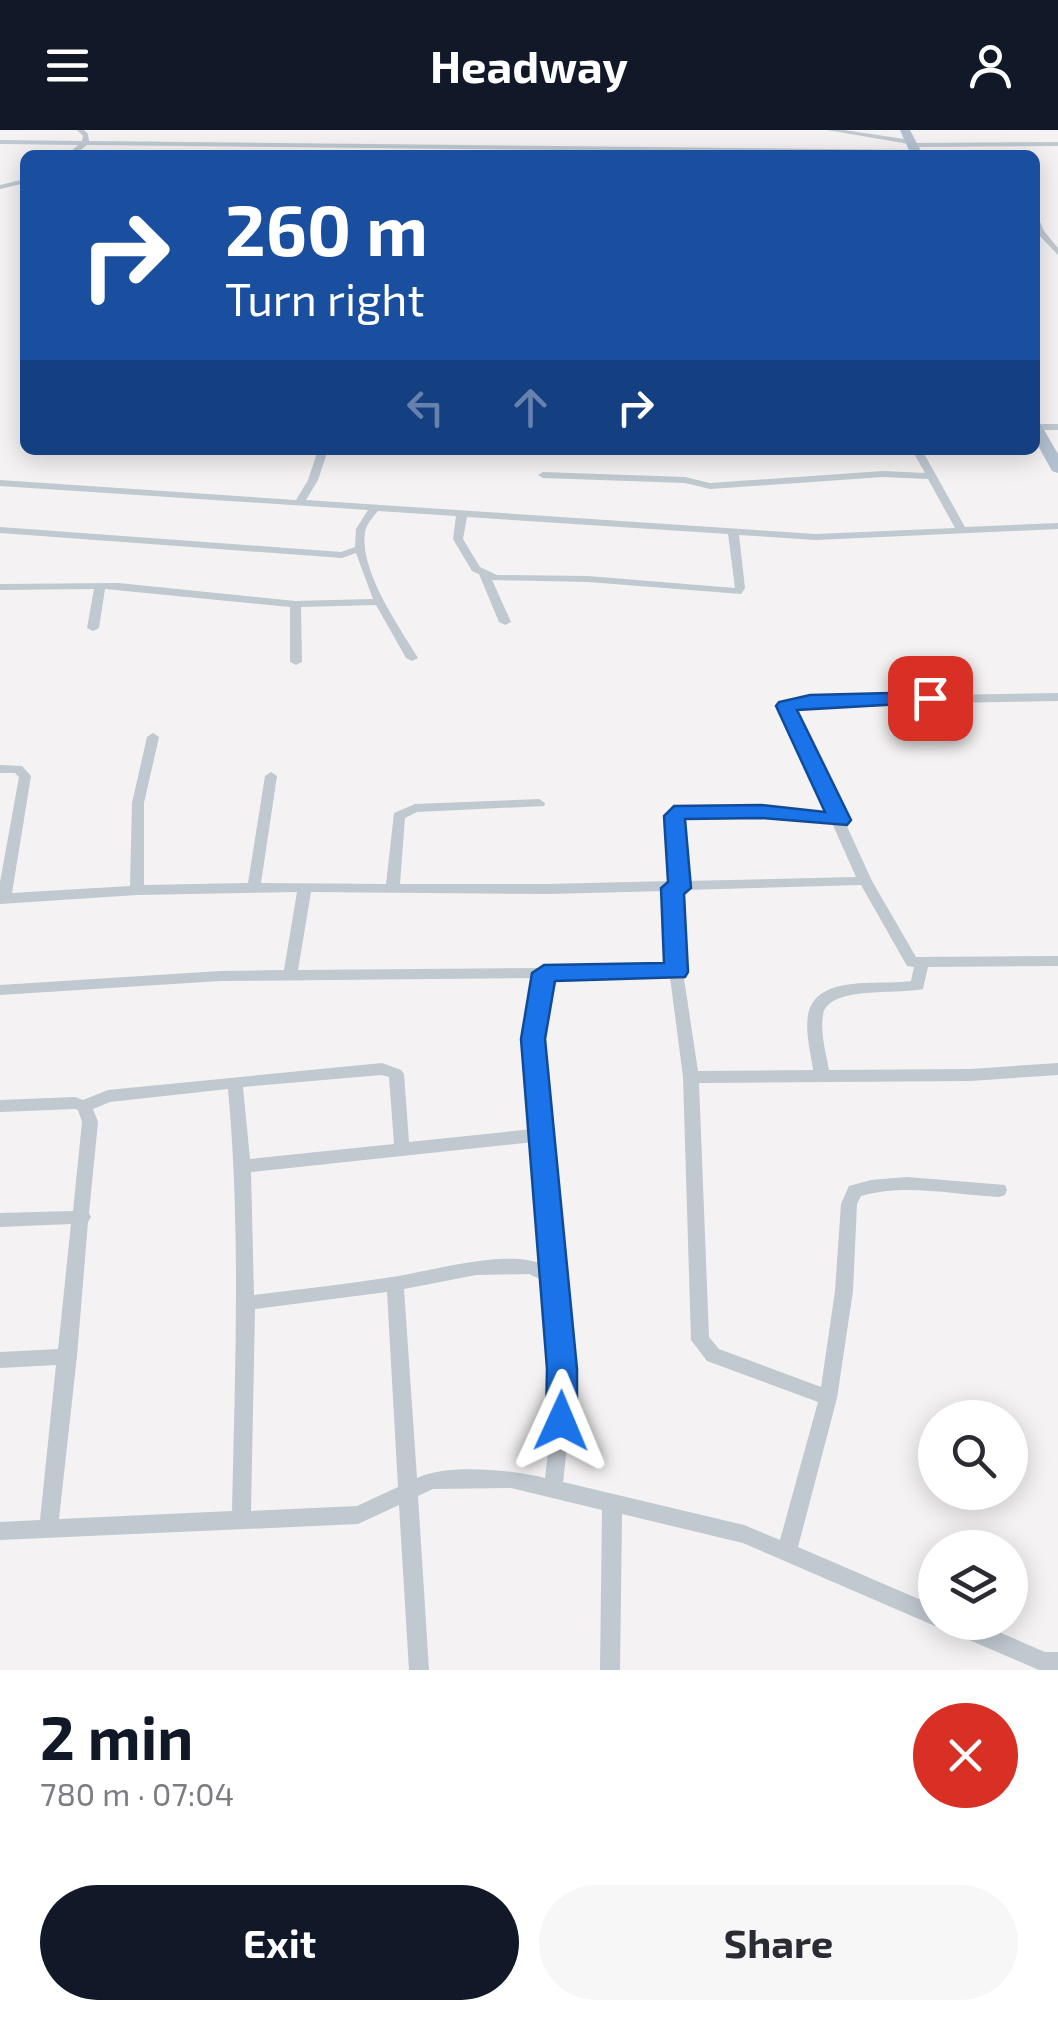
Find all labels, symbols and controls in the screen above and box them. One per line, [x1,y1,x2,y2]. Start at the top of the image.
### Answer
icon: menu [40,38,95,93]
text: Headway [430,38,628,92]
icon: person [963,38,1018,93]
text: 260 m [225,186,428,270]
icon: right [60,190,190,320]
text: Turn right [225,271,425,325]
icon: left [398,380,453,435]
icon: ahead [503,380,558,435]
icon: right [608,380,663,435]
pin [888,656,973,741]
icon: arrive [903,671,958,726]
position arrow [509,1369,613,1473]
map controls [918,1400,1028,1640]
button: search [918,1400,1028,1510]
button: layers [918,1530,1028,1640]
text: 2 min [40,1700,193,1772]
button: close [913,1703,1018,1808]
text: 780 m · 07:04 [40,1774,234,1812]
button: Exit [40,1885,519,2000]
button: Share [539,1885,1018,2000]

